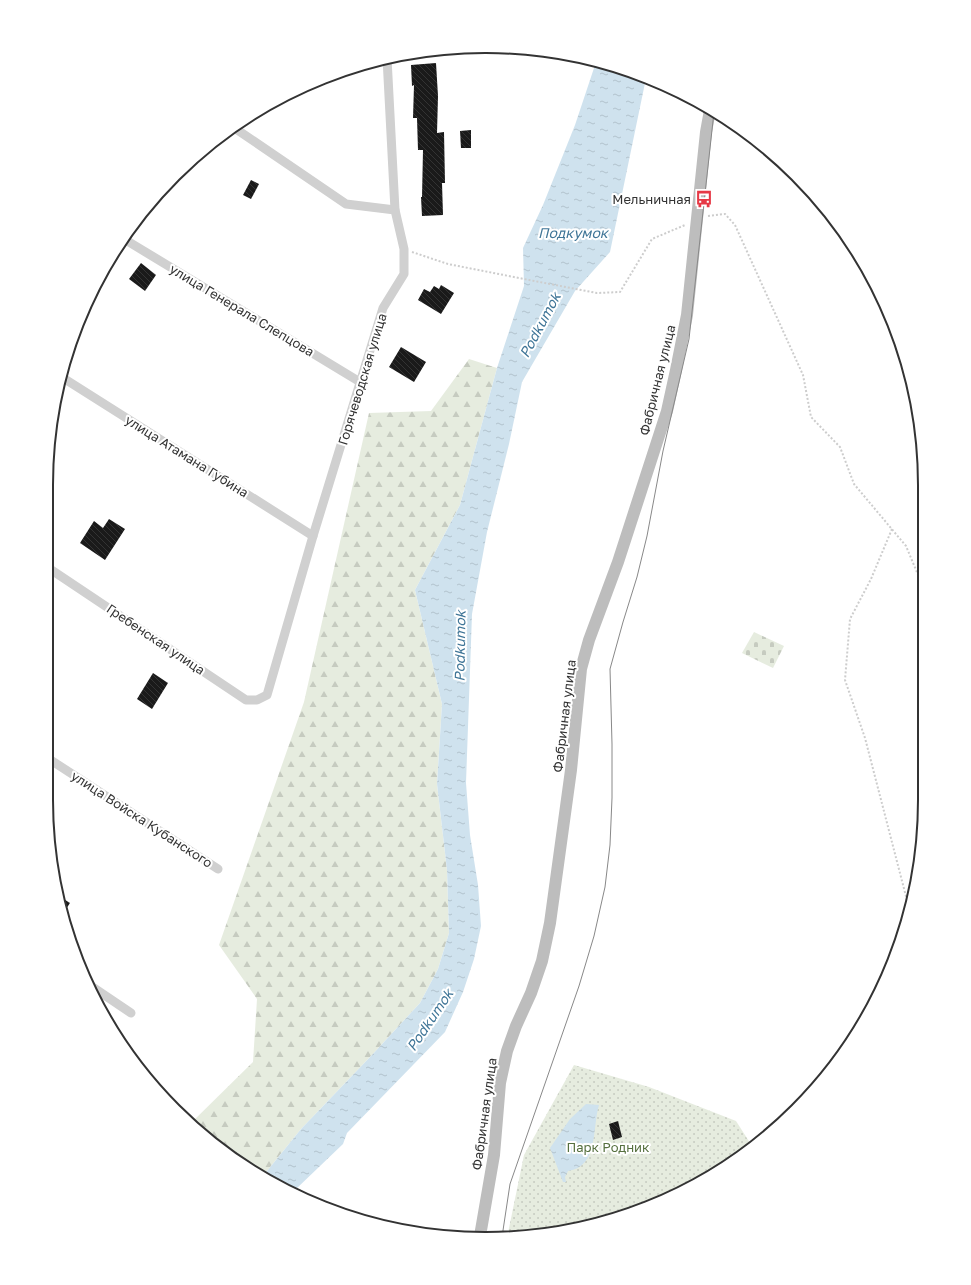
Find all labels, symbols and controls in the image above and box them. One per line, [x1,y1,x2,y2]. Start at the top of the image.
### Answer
bus stop icon: Мельничная [694,189,714,209]
place label: Мельничная [612,191,691,207]
water label: Подкумок [538,224,610,241]
street label: улица Генерала Слепцова [167,260,317,360]
water label: Podkumok [515,288,565,360]
street label: Горячеводская улица [334,311,390,447]
street label: Фабричная улица [636,323,678,437]
street label: улица Атамана Губина [122,411,252,501]
street label: Гребенская улица [104,600,208,678]
water label: Podkumok [450,608,469,682]
street label: Фабричная улица [549,659,579,773]
street label: улица Войска Кубанского [68,767,216,871]
water label: Podkumok [403,984,458,1054]
street label: Фабричная улица [468,1057,500,1171]
park label: Парк Родник [566,1139,650,1155]

